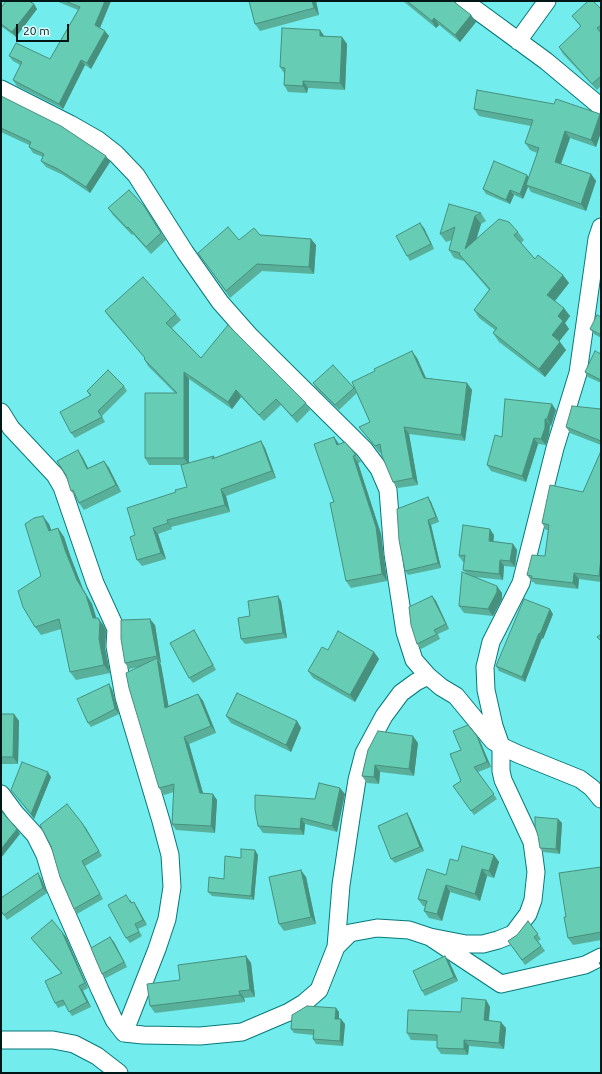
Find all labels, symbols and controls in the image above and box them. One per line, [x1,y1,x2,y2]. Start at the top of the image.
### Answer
scale bar [18,16,71,42]
text: 20 m [23,24,50,37]

